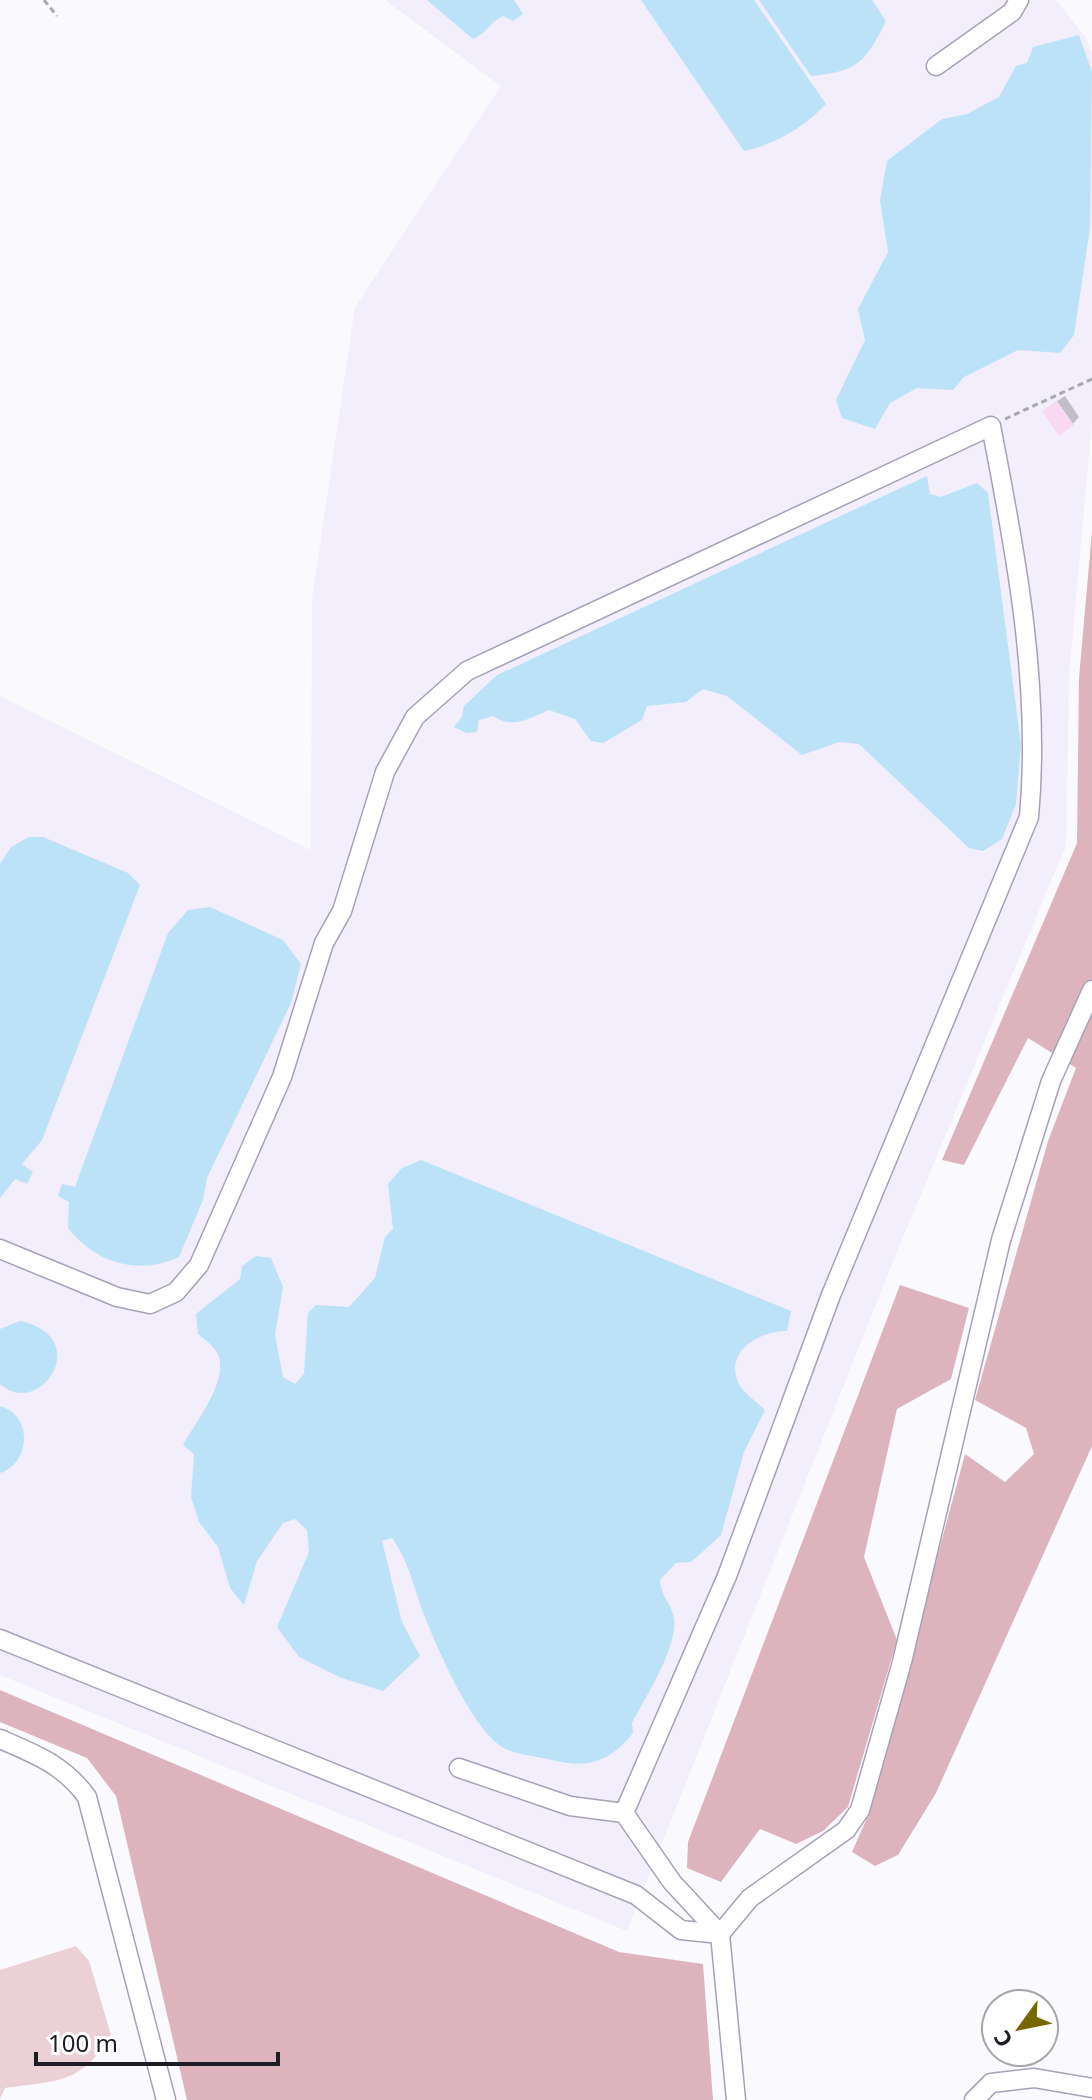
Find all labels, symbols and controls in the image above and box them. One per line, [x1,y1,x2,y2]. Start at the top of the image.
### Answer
north arrow [980,1988,1060,2068]
scale bar [36,2016,278,2066]
text: С [986,2025,1019,2054]
text: 100 m [48,2026,118,2059]

